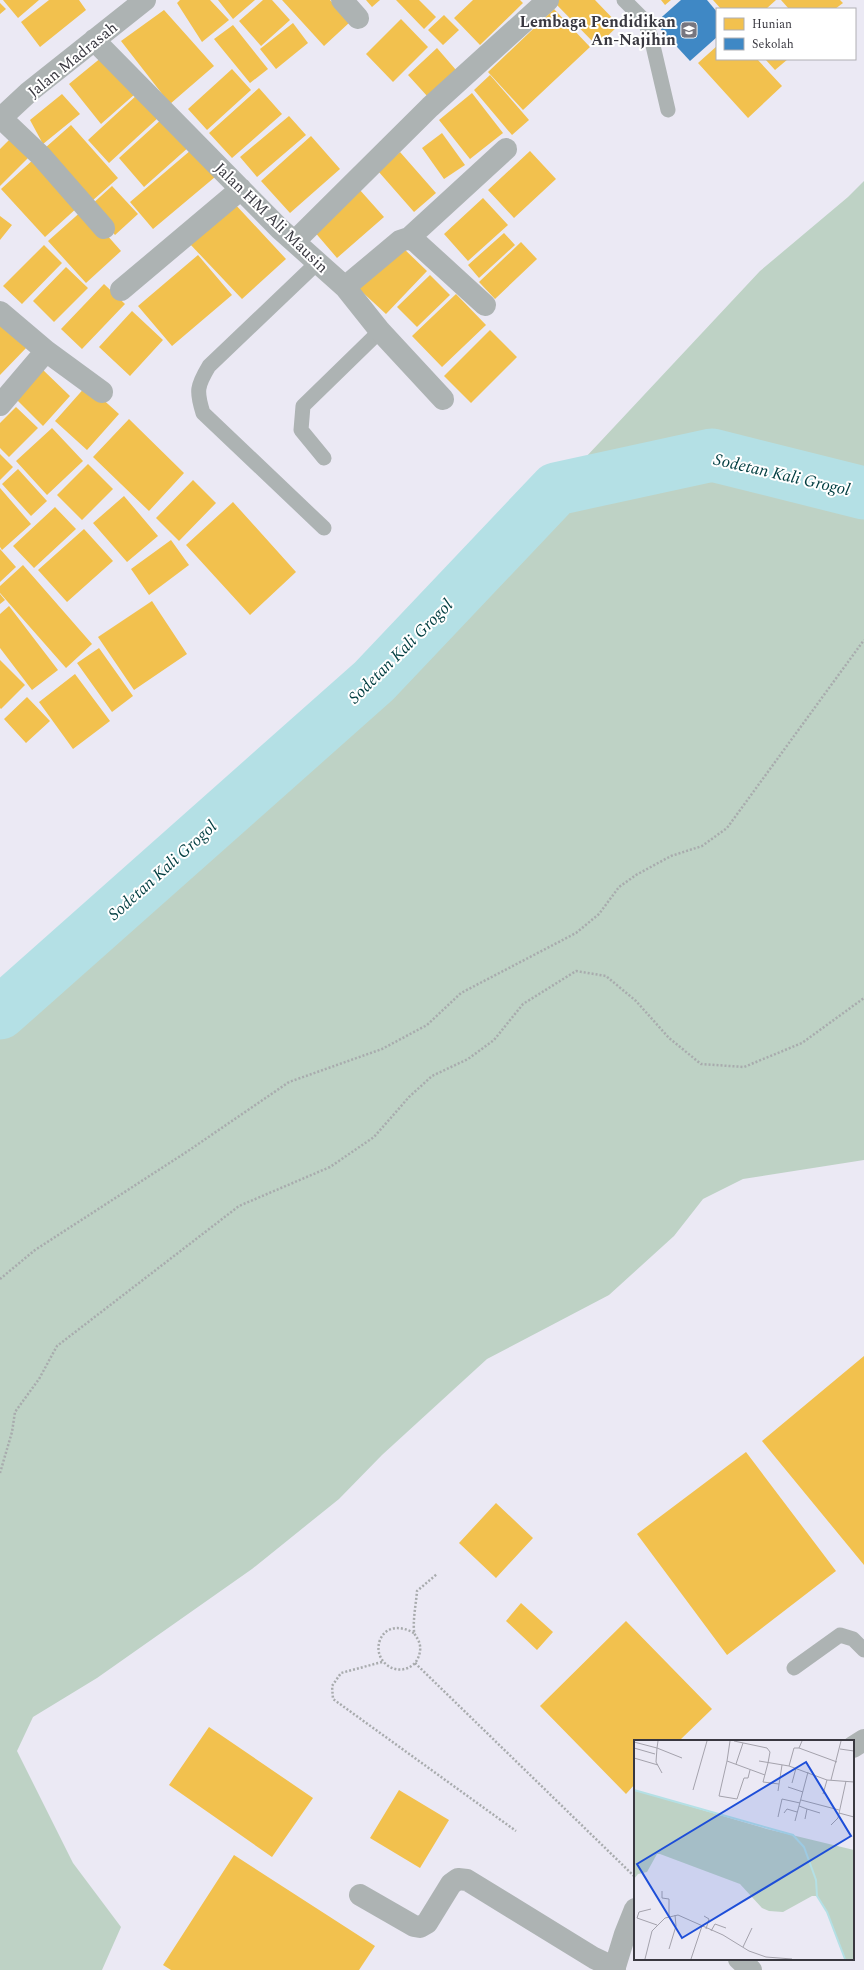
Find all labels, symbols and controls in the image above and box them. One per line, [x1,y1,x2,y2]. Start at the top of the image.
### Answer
legend [716,8,856,60]
place label: Lembaga Pendidikan An-Najihin [520,10,676,52]
text: Hunian [752,15,792,34]
street label: Jalan Madrasah [22,16,123,104]
school or university icon: Lembaga Pendidikan An-Najihin [679,20,699,40]
text: Sekolah [752,35,794,54]
street label: Jalan HM Ali Mausin [209,157,334,279]
water label: Sodetan Kali Grogol [711,447,853,503]
water label: Sodetan Kali Grogol [342,593,460,710]
water label: Sodetan Kali Grogol [102,814,224,927]
inset map [634,1740,854,1960]

